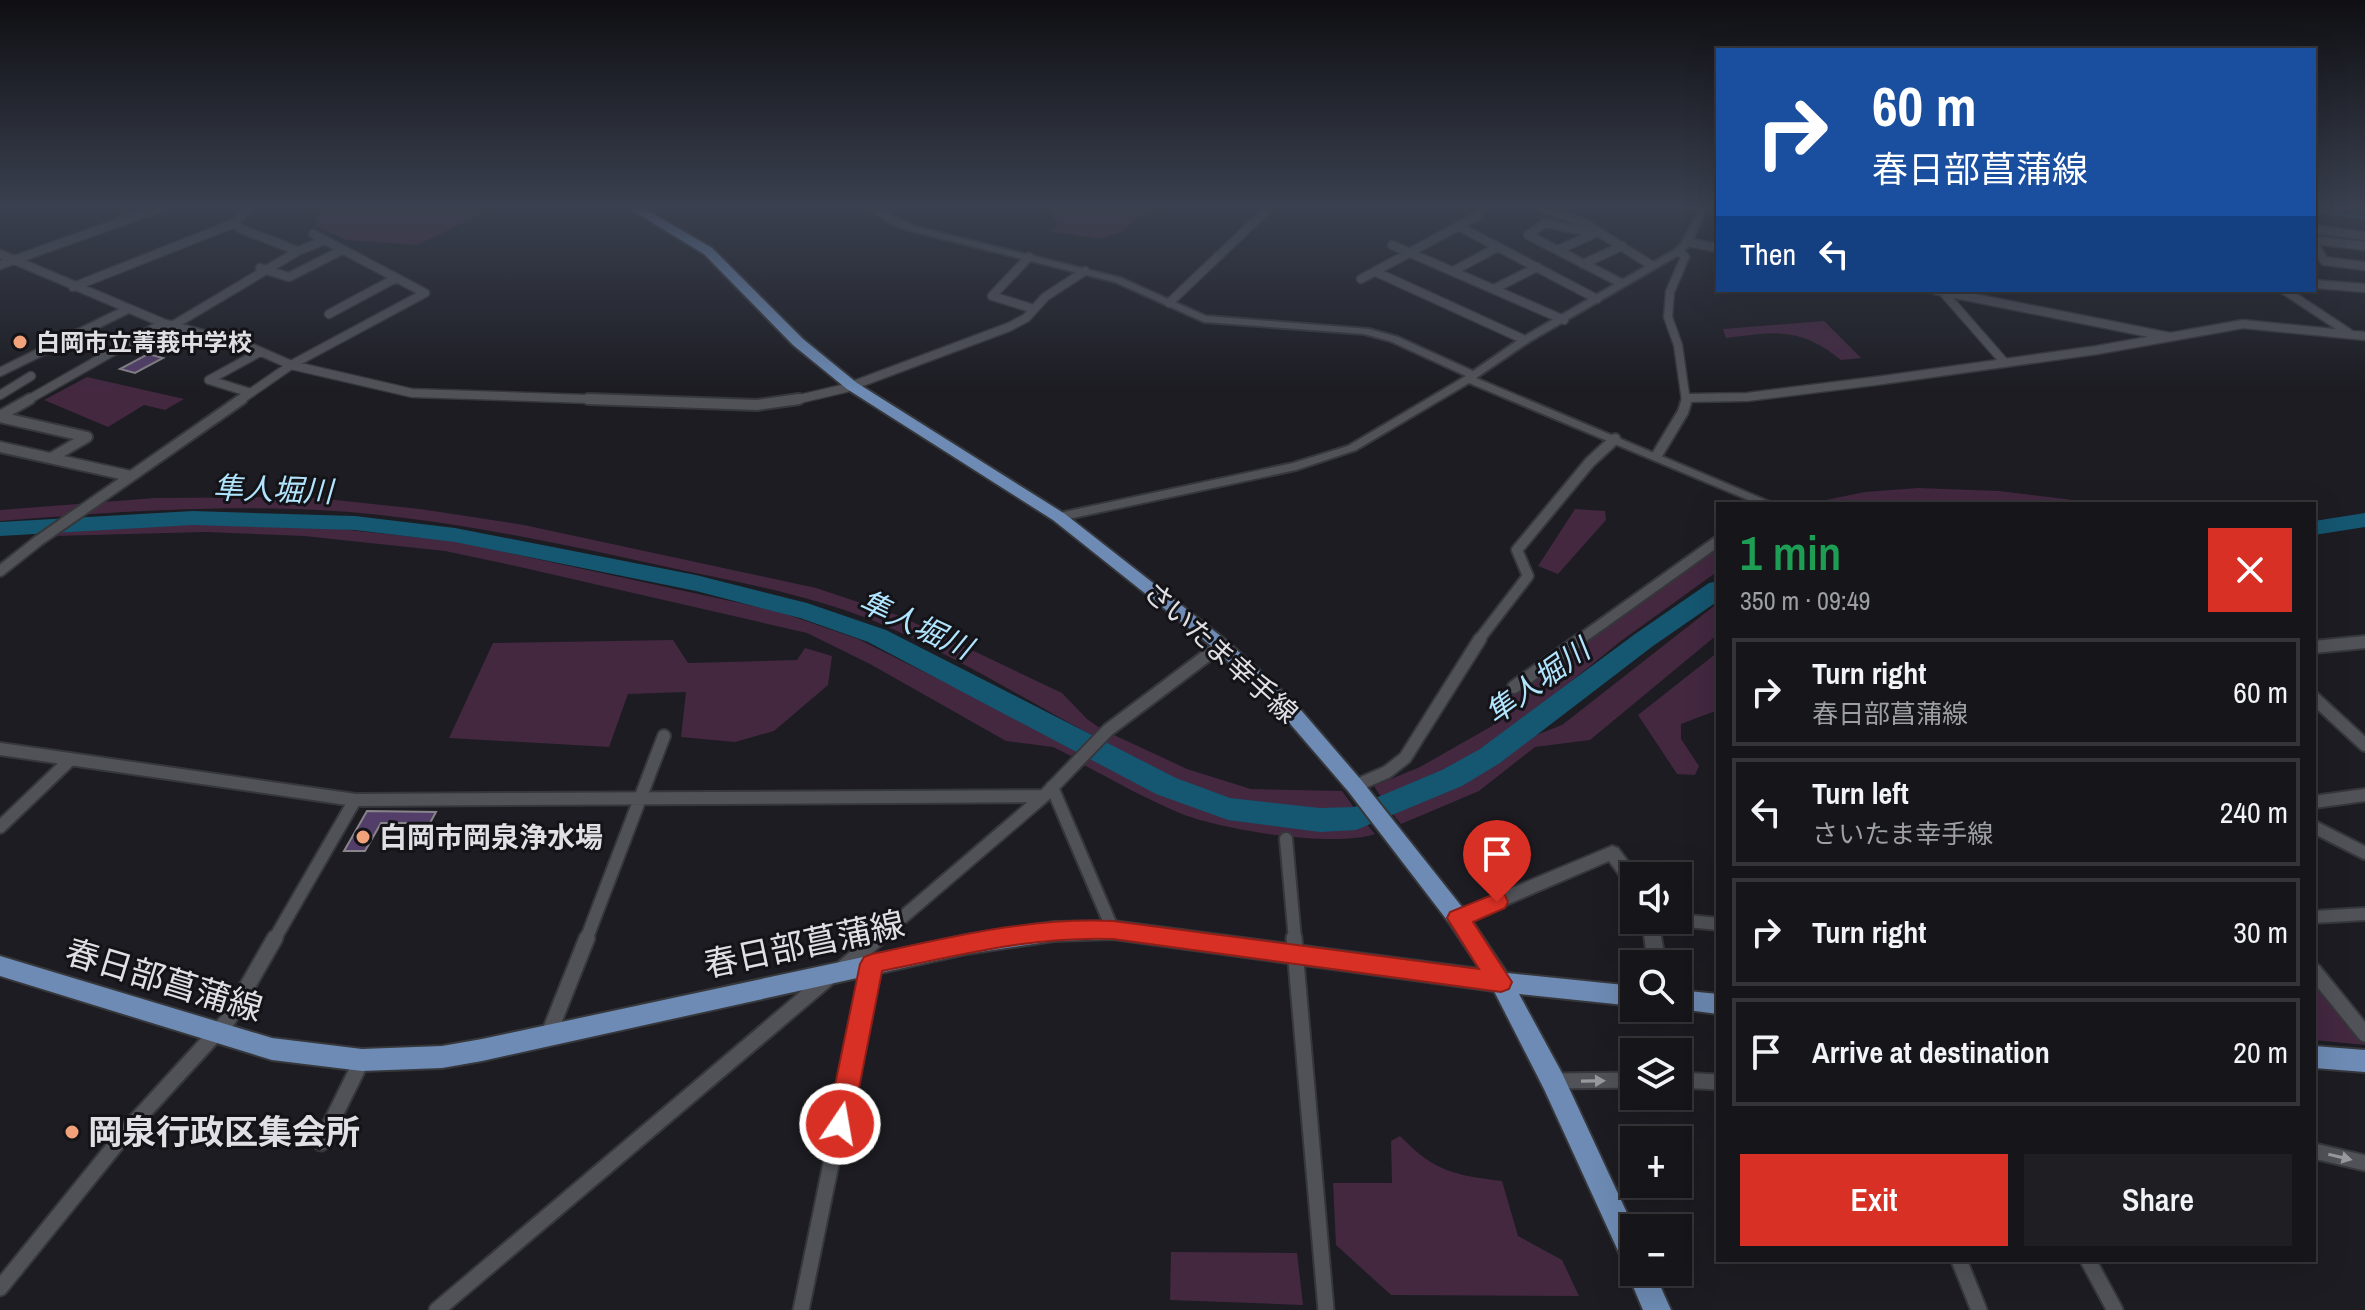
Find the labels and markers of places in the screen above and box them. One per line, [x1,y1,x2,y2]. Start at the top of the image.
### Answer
place label: 白岡市立菁莪中学校 [36,326,252,358]
marker: 白岡市立菁莪中学校 [11,333,29,351]
place label: 白岡市岡泉浄水場 [379,818,603,856]
pin [1463,820,1531,902]
marker: 白岡市岡泉浄水場 [354,828,372,846]
place label: 岡泉行政区集会所 [88,1109,360,1155]
marker: 岡泉行政区集会所 [63,1123,81,1141]

